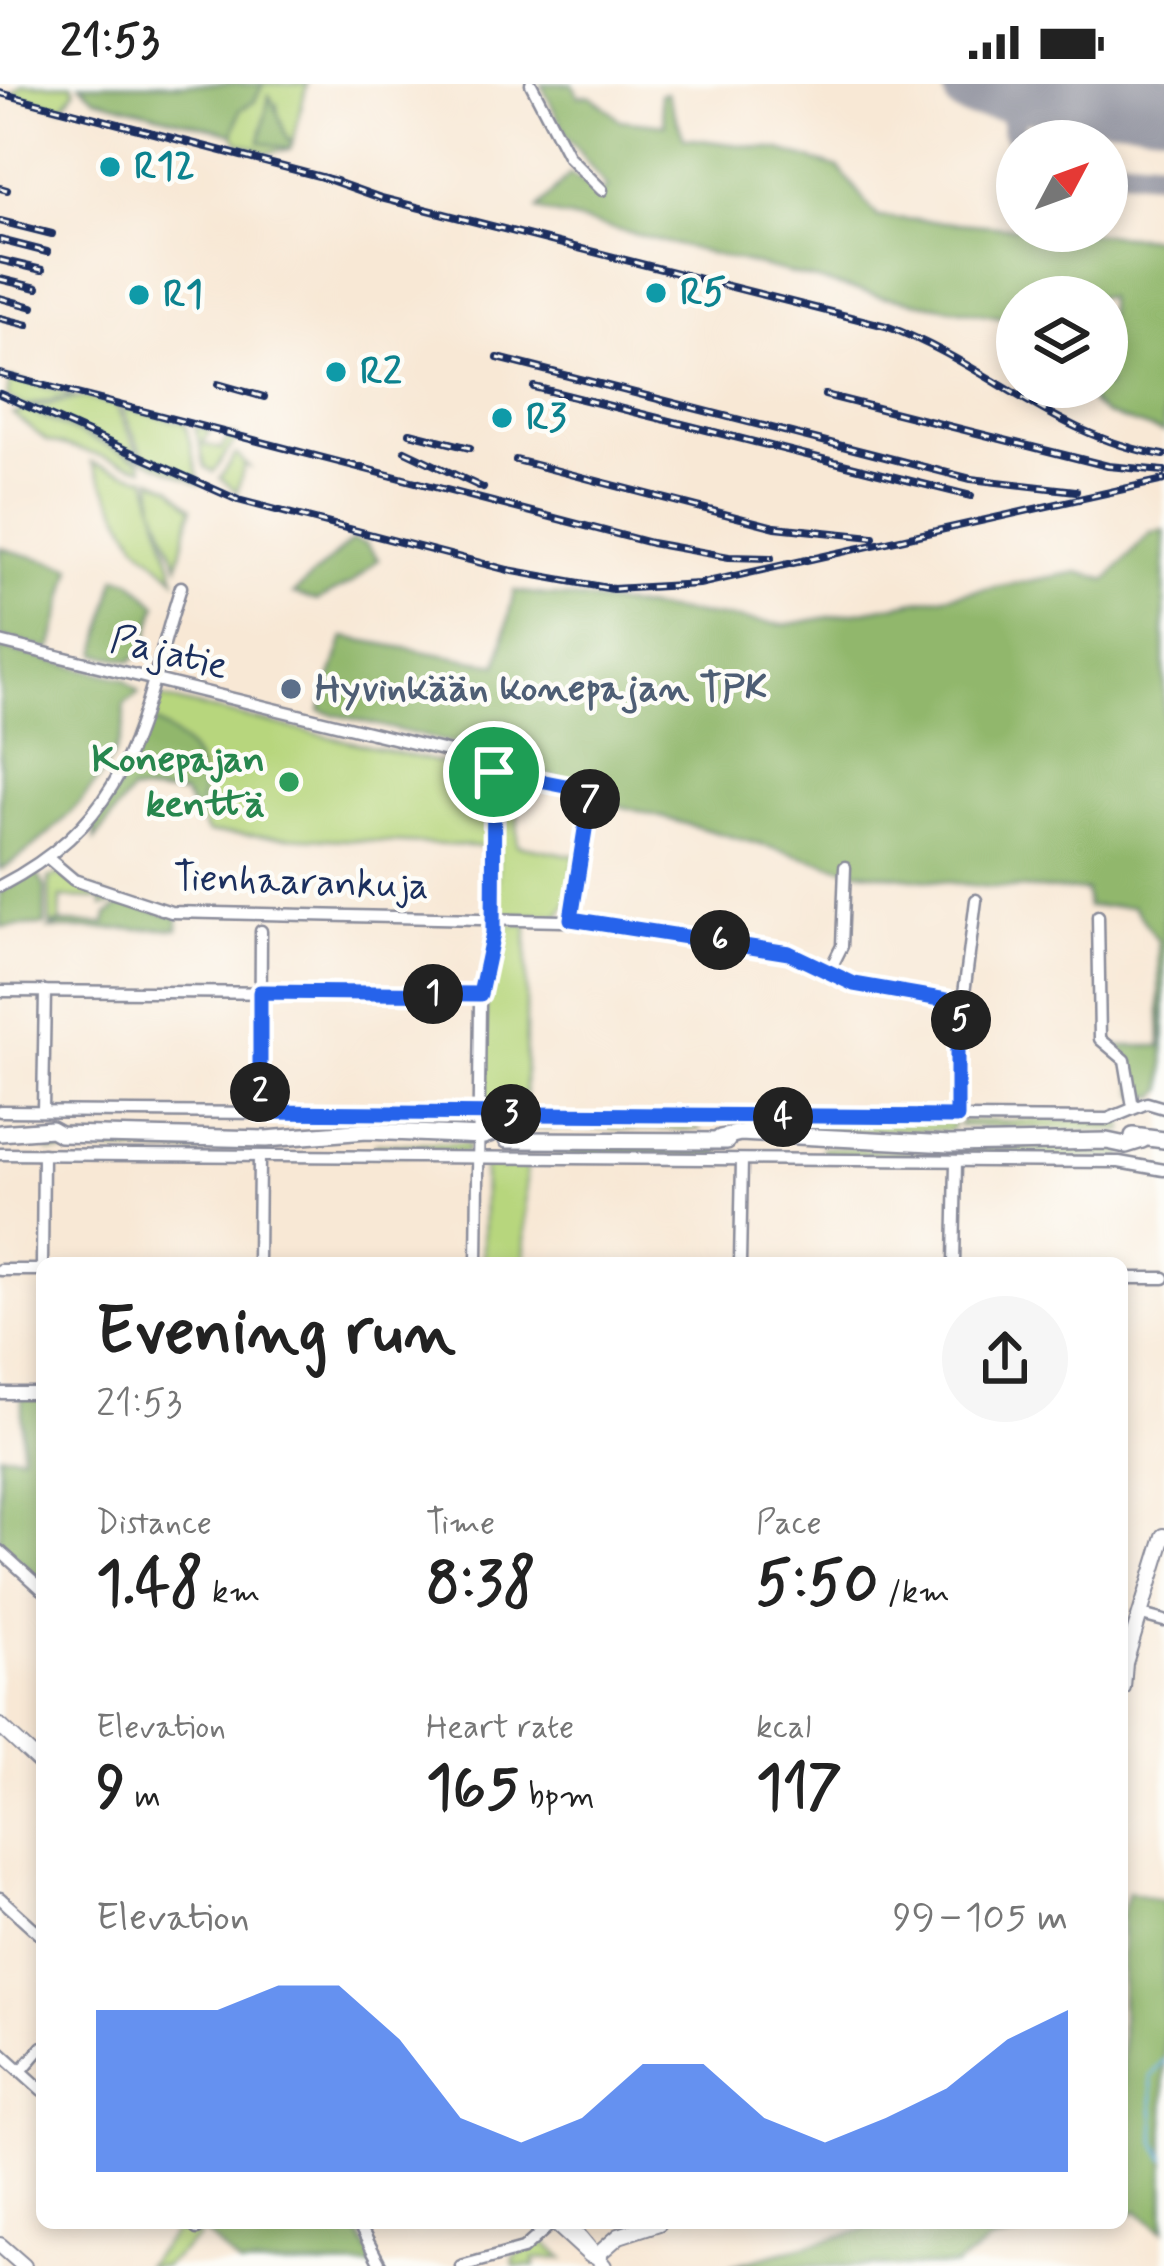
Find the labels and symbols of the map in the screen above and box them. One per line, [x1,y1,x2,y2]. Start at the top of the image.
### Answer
north arrow [996,120,1128,252]
place label: R12 [134,142,195,193]
marker: R12 [97,154,123,180]
place label: R5 [680,268,726,319]
place label: R1 [163,270,203,321]
marker: R5 [643,280,669,306]
marker: R1 [126,282,152,308]
place label: R2 [360,347,403,398]
marker: R2 [323,359,349,385]
place label: R3 [526,393,567,444]
marker: R3 [489,405,515,431]
street label: Pajatie [105,615,233,693]
place label: Hyvinkään konepajan TPK [315,664,767,715]
marker: Hyvinkään konepajan TPK [278,676,304,702]
pin [443,721,545,823]
place label: Konepajan kenttä [92,735,265,831]
marker: Konepajan kenttä [276,769,302,795]
pin: 7 [560,769,620,829]
street label: Tienhaarankuja [172,853,430,913]
pin: 6 [690,910,750,970]
pin: 1 [403,964,463,1024]
pin: 5 [931,990,991,1050]
pin: 2 [230,1062,290,1122]
pin: 3 [481,1084,541,1144]
pin: 4 [753,1087,813,1147]

